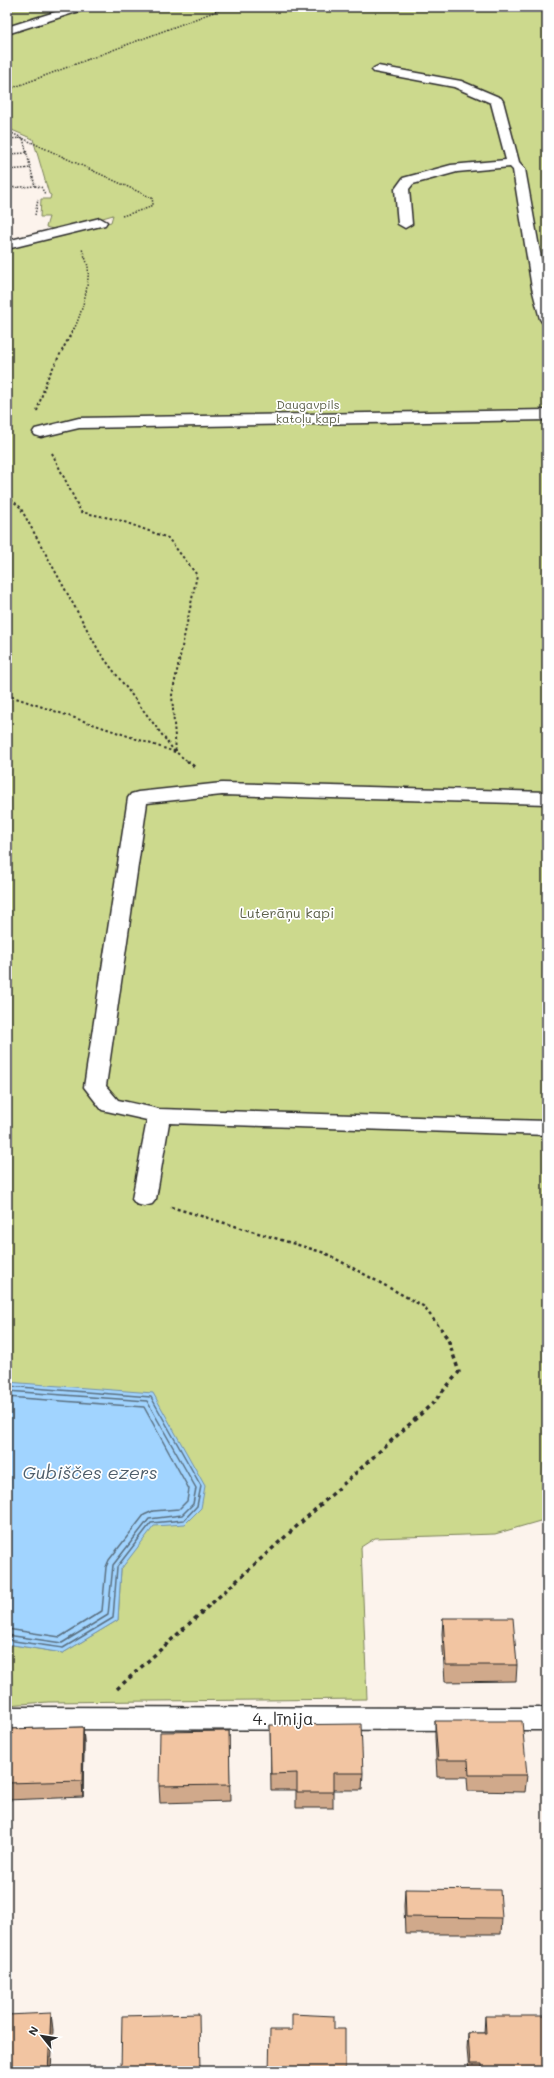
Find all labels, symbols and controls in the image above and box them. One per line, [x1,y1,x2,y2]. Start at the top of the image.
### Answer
park label: Daugavpils katoļu kapi [276,396,340,427]
park label: Luterāņu kapi [240,903,334,922]
water label: Gubiščes ezers [22,1460,158,1484]
street label: 4. līnija [253,1707,313,1729]
north arrow [22,2016,62,2056]
text: N [24,2023,41,2038]

